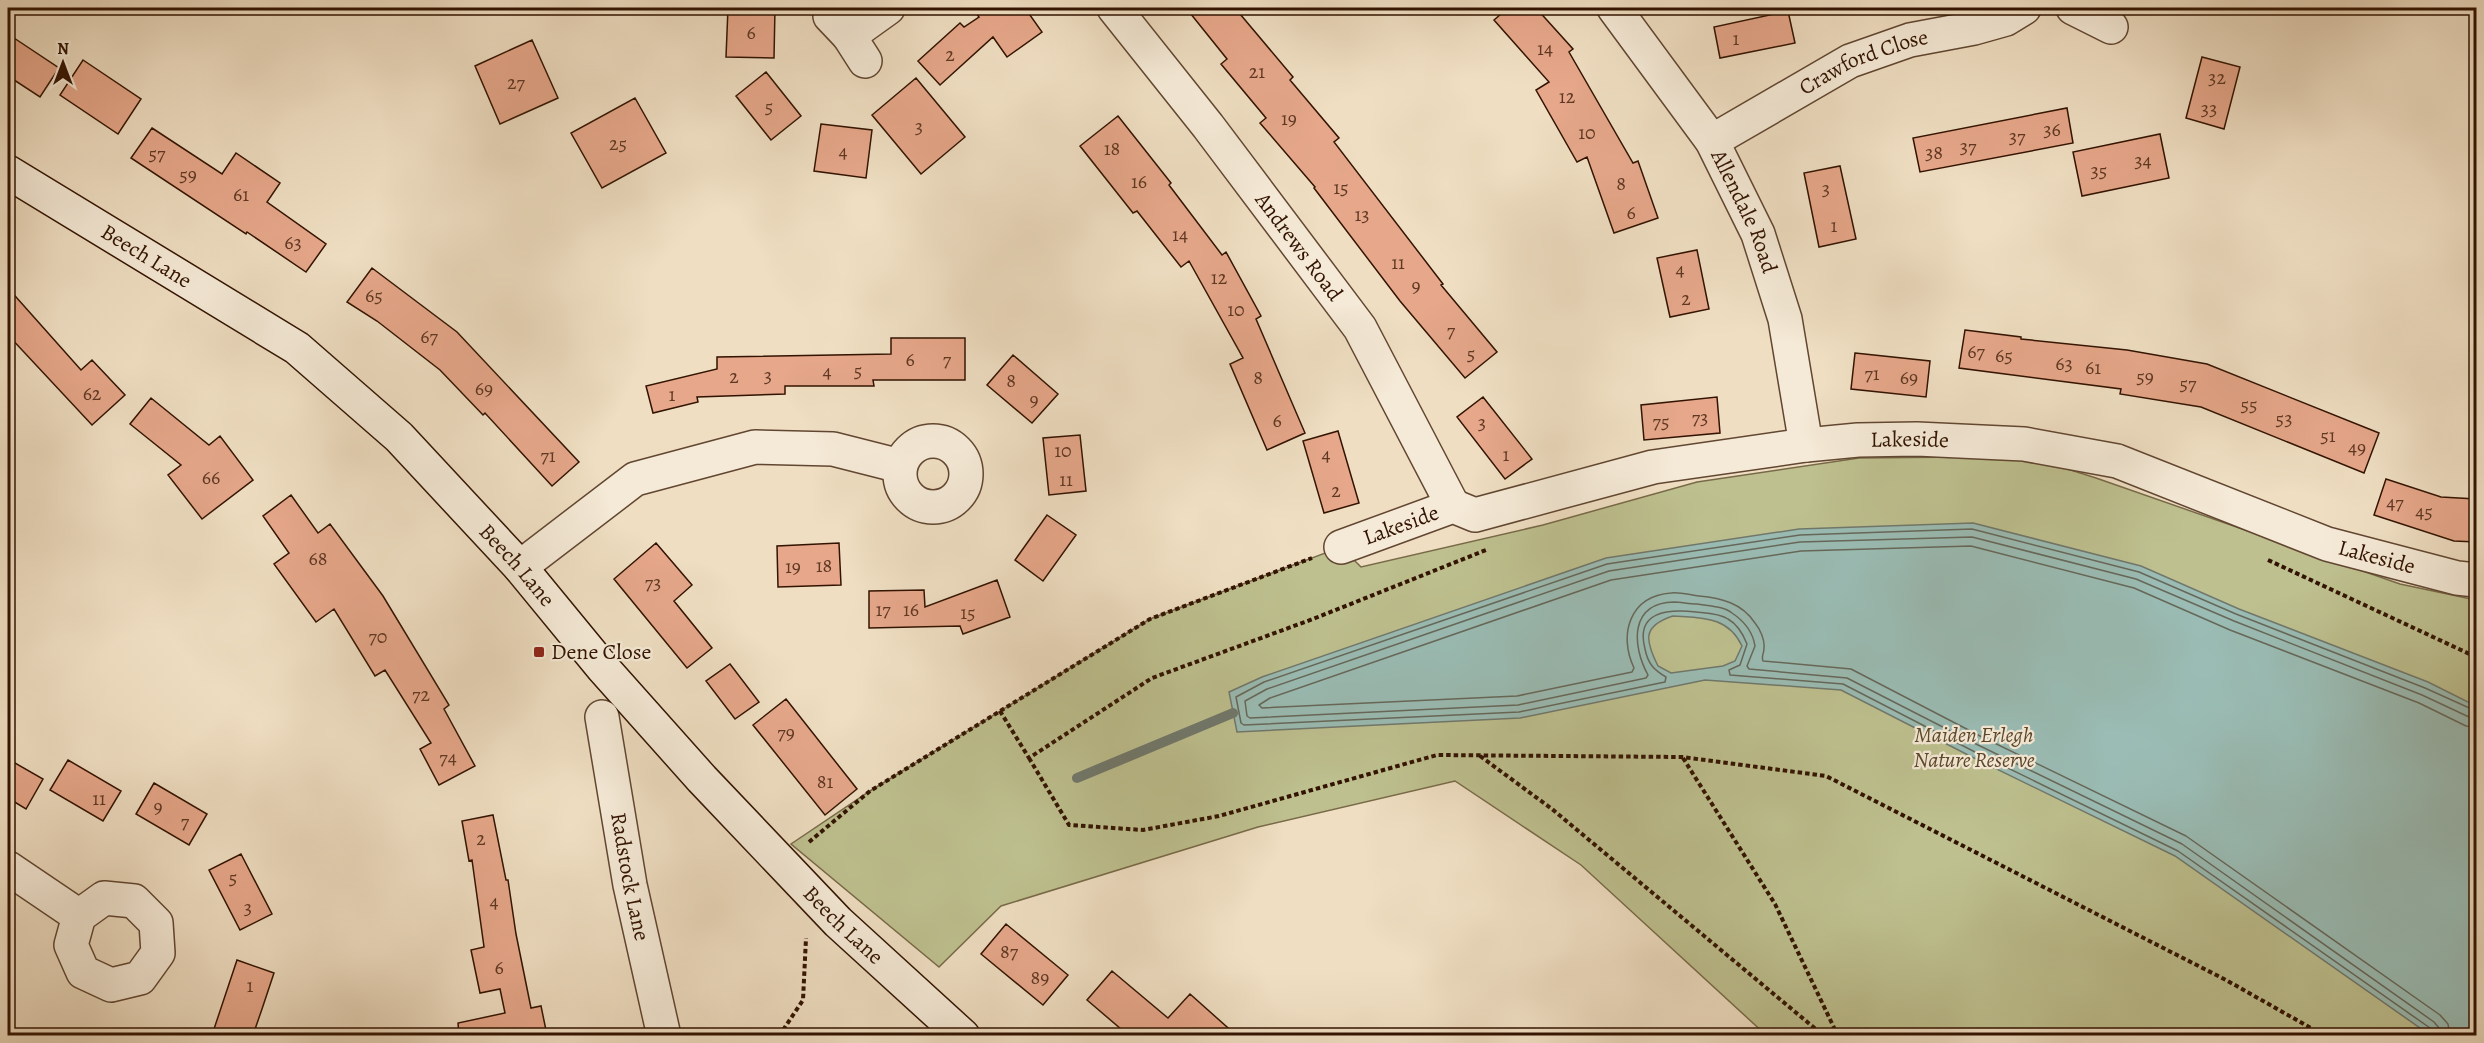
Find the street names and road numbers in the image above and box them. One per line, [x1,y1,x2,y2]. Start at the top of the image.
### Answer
street label: Crawford Close [1794,22,1930,102]
street label: Allendale Road [1703,144,1785,277]
street label: Andrews Road [1248,185,1350,307]
street label: Beech Lane [95,217,197,295]
street label: Lakeside [1870,424,1950,455]
street label: Lakeside [1359,497,1443,553]
street label: Beech Lane [472,517,562,613]
street label: Lakeside [2335,533,2418,581]
street label: Radstock Lane [603,810,657,944]
street label: Beech Lane [796,879,890,971]

